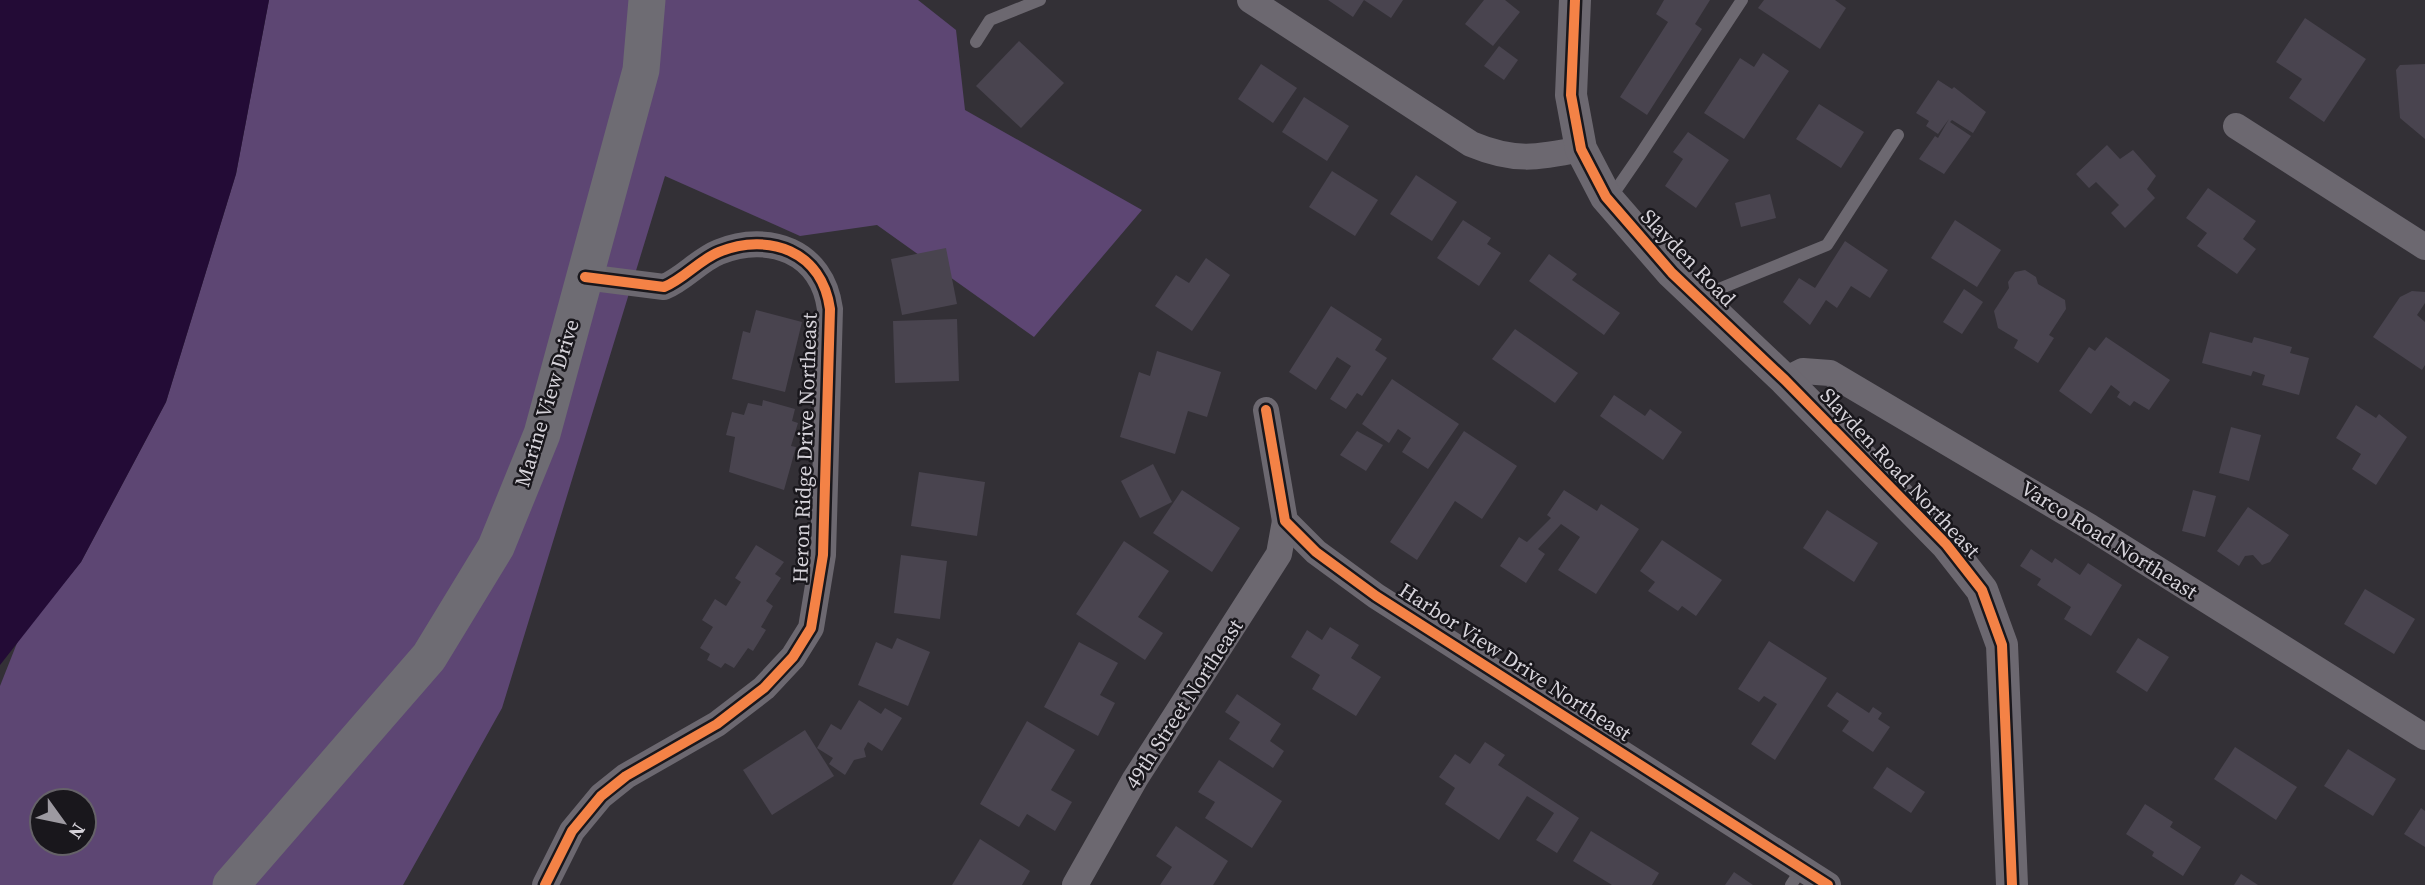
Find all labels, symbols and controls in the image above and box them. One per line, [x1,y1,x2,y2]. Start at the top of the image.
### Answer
street label: Slayden Road [1634,203,1742,313]
street label: Heron Ridge Drive Northeast [785,312,824,584]
street label: Marine View Drive [507,316,586,490]
street label: Slayden Road Northeast [1814,381,1987,564]
street label: Varco Road Northeast [2015,473,2203,606]
street label: Harbor View Drive Northeast [1394,575,1637,748]
street label: 49th Street Northeast [1118,613,1250,794]
north arrow [28,787,98,857]
text: N [62,818,92,844]

